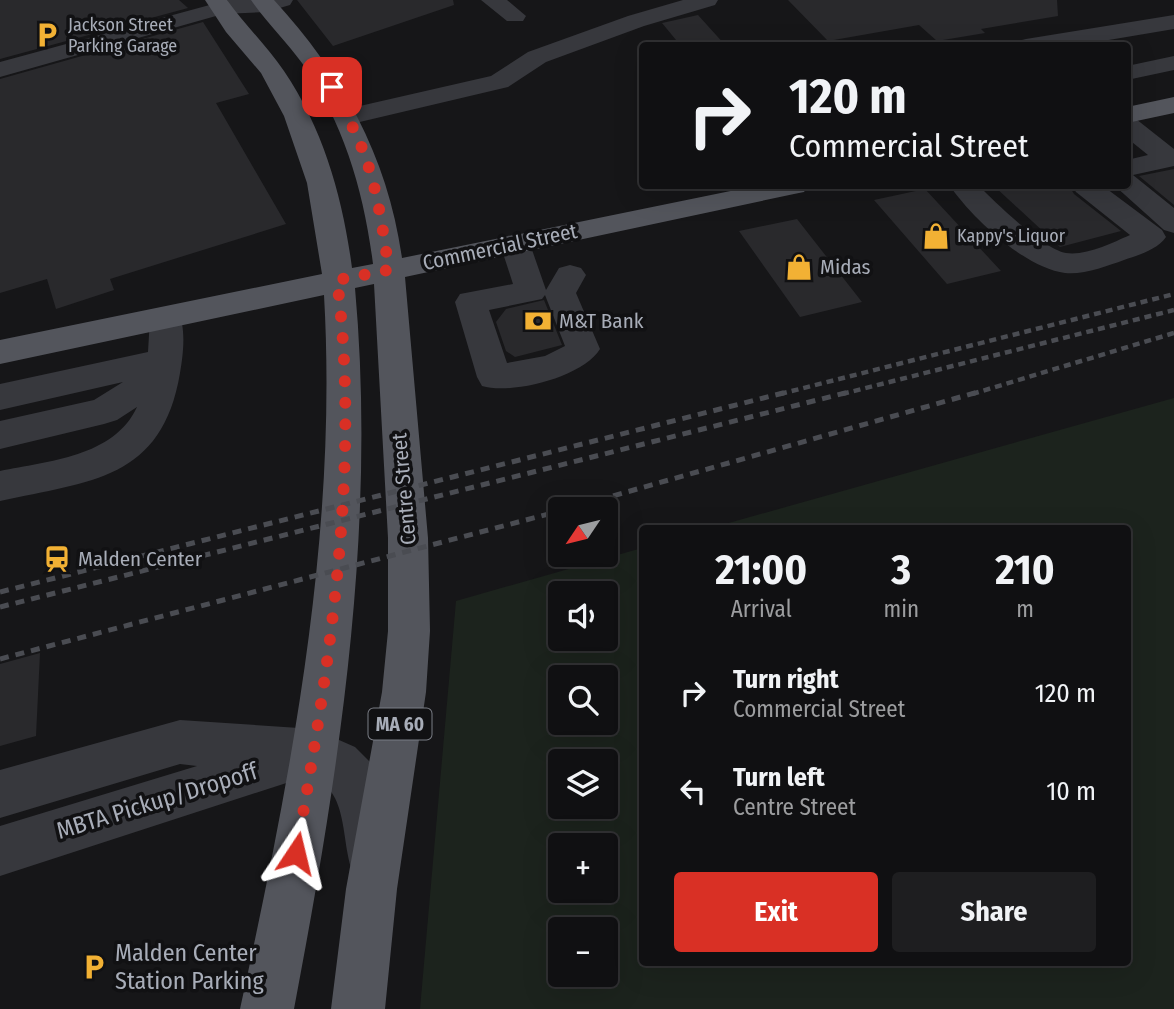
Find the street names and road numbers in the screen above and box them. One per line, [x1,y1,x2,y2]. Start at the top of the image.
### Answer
street label: Commercial Street [420,218,580,276]
street label: Centre Street [386,432,422,546]
road number: MA 60 [368,708,432,740]
street label: MBTA Pickup/Dropoff [53,757,262,845]

